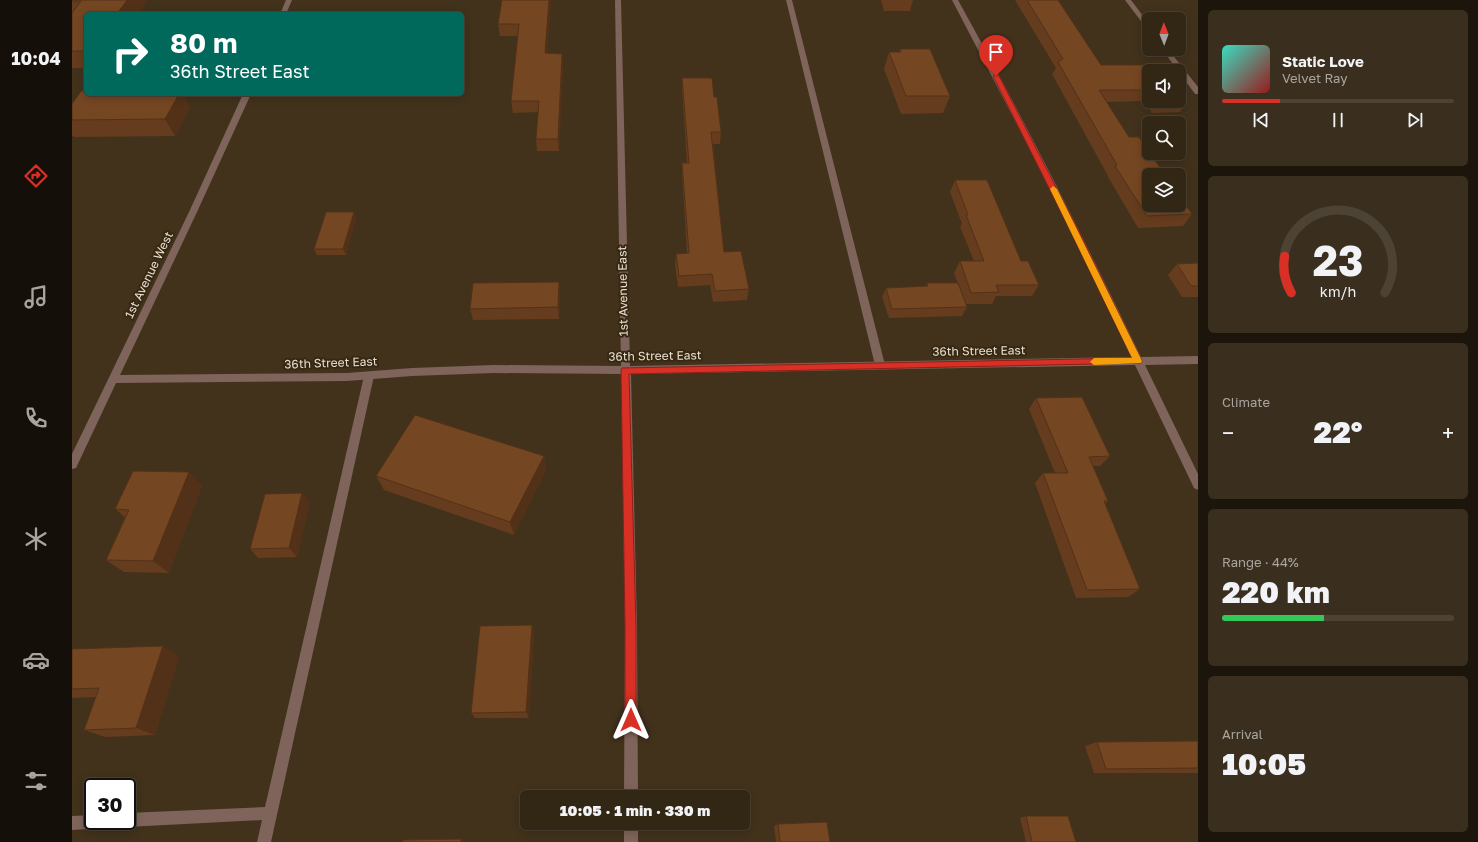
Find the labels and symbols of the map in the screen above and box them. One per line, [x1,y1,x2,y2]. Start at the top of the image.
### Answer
north arrow [1142,12,1186,56]
pin [979,35,1013,76]
street label: 1st Avenue West [121,229,176,321]
street label: 1st Avenue East [614,245,631,336]
street label: 36th Street East [932,342,1026,359]
street label: 36th Street East [608,347,702,364]
street label: 36th Street East [284,353,378,372]
position arrow [610,699,652,741]
speed limit sign: 30 [84,778,136,830]

